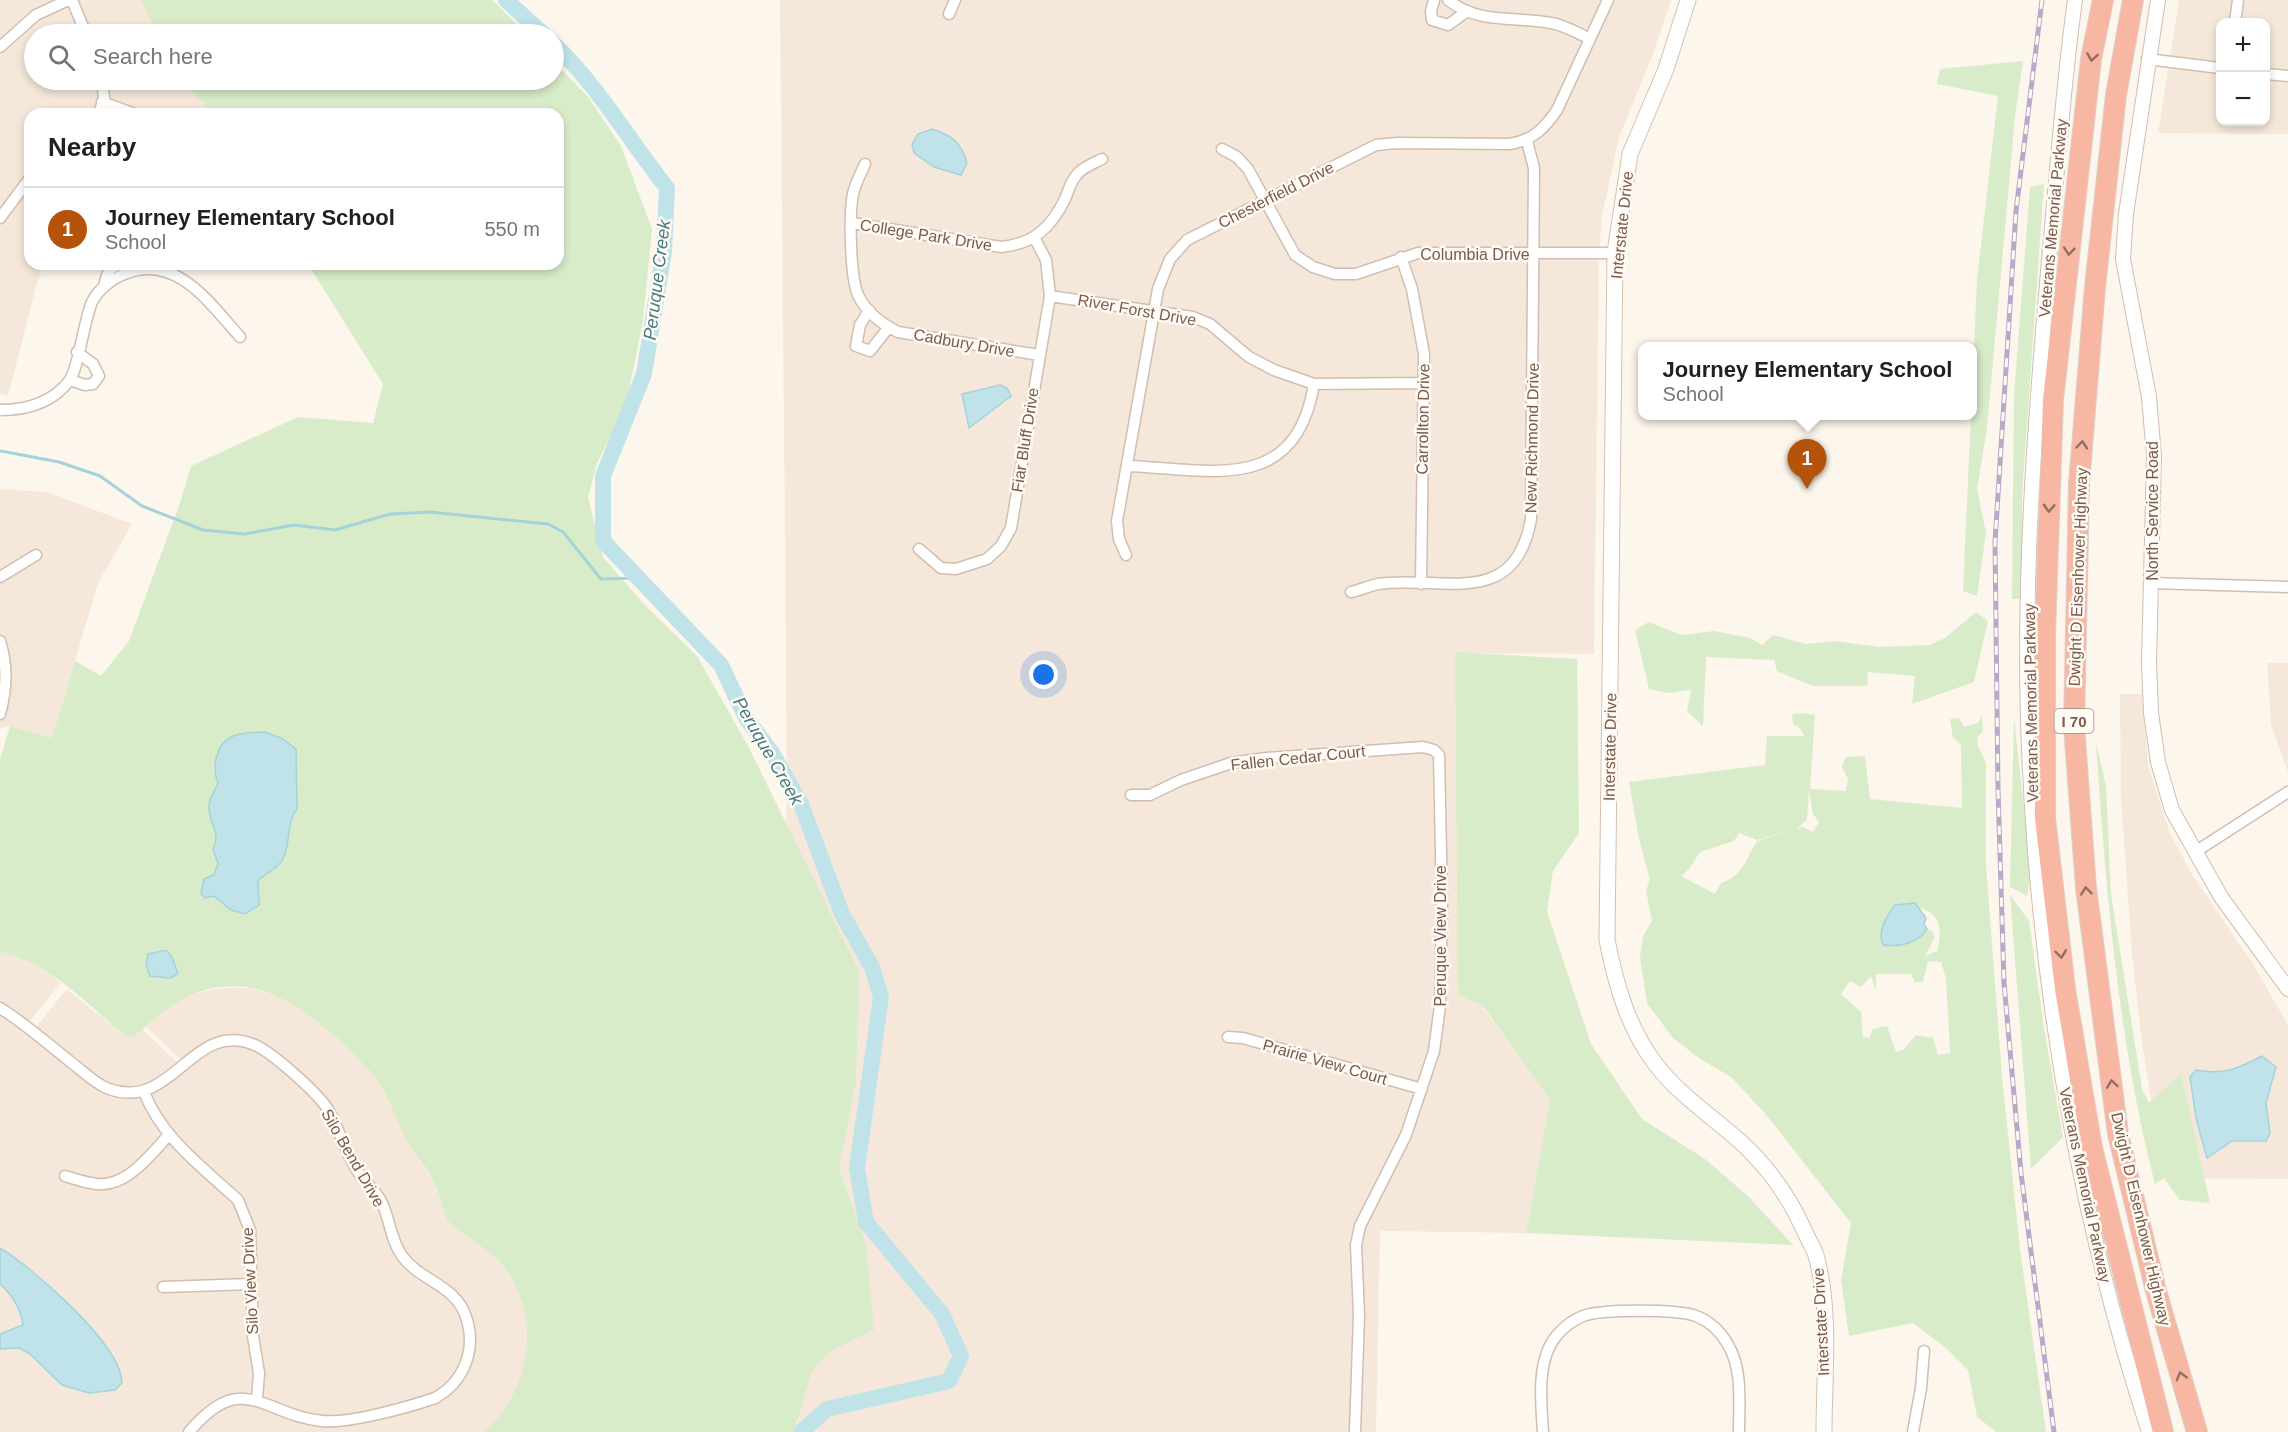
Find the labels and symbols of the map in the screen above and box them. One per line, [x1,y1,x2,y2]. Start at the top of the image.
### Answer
one-way arrow [2086,53,2098,62]
street label: Veterans Memorial Parkway [2036,118,2070,318]
street label: Chesterfield Drive [1215,159,1337,231]
street label: Interstate Drive [1608,170,1636,280]
street label: College Park Drive [859,216,993,254]
water label: Peruque Creek [640,218,674,341]
street label: Columbia Drive [1420,246,1530,263]
one-way arrow [2064,247,2076,256]
street label: River Forst Drive [1076,291,1198,329]
street label: Cadbury Drive [912,326,1016,360]
street label: Carrollton Drive [1414,363,1432,475]
street label: New Richmond Drive [1522,363,1542,513]
street label: Fiar Bluff Drive [1008,386,1042,493]
pin: 1 [1788,440,1826,489]
one-way arrow [2075,440,2088,449]
street label: North Service Road [2144,441,2161,581]
street label: Dwight D Eisenhower Highway [2066,467,2090,687]
one-way arrow [2043,504,2055,513]
street label: Veterans Memorial Parkway [2021,603,2041,803]
your location [1029,660,1058,689]
street label: Interstate Drive [1601,693,1619,801]
water label: Peruque Creek [729,694,807,809]
road number: I 70 [2054,709,2094,733]
street label: Fallen Cedar Court [1230,742,1367,774]
street label: Peruque View Drive [1432,865,1449,1007]
one-way arrow [2080,886,2093,896]
one-way arrow [2055,950,2067,959]
street label: Prairie View Court [1261,1036,1390,1088]
one-way arrow [2106,1080,2118,1089]
street label: Veterans Memorial Parkway [2056,1086,2114,1284]
street label: Silo Bend Drive [318,1106,388,1210]
street label: Dwight D Eisenhower Highway [2108,1111,2174,1327]
street label: Silo View Drive [239,1227,261,1335]
street label: Interstate Drive [1810,1267,1832,1377]
one-way arrow [2176,1371,2188,1382]

